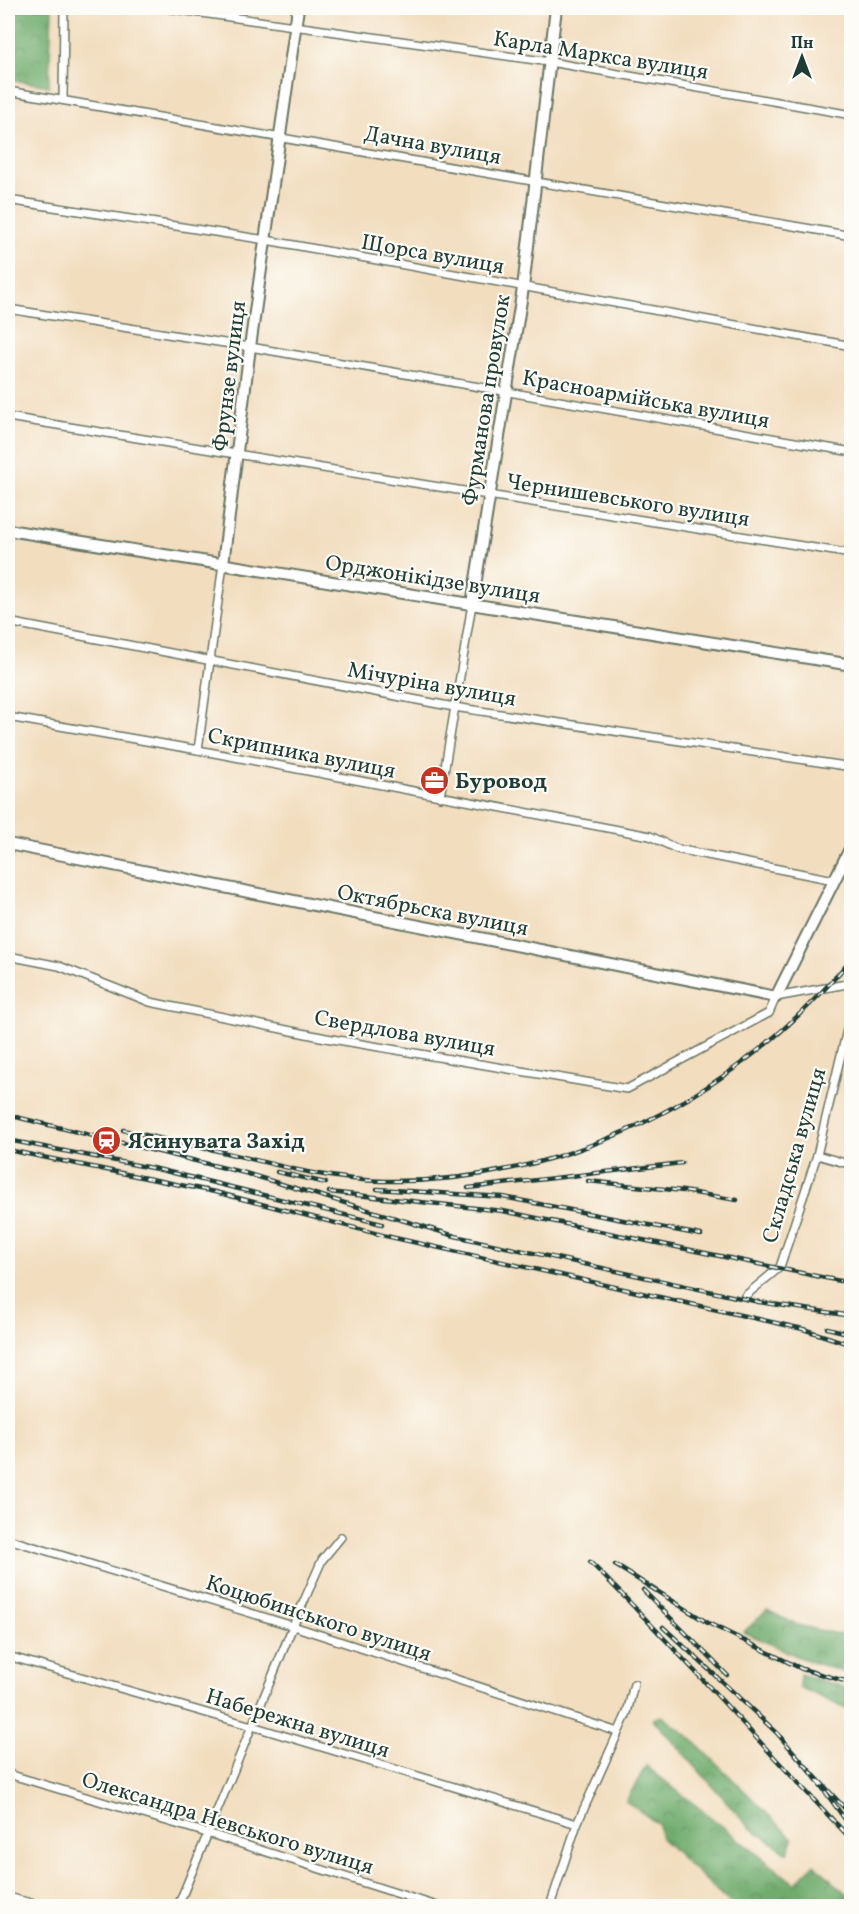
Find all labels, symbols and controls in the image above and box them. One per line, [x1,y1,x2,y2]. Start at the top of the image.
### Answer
street label: Карла Маркса вулиця [491,24,710,89]
north arrow [772,27,832,87]
text: Пн [791,33,813,55]
street label: Дачна вулиця [362,119,504,174]
street label: Щорса вулиця [359,228,507,283]
street label: Фурманова провулок [455,292,520,508]
street label: Фрунзе вулиця [206,299,255,454]
street label: Красноармійська вулиця [519,363,772,437]
street label: Чернишевського вулиця [504,467,752,536]
street label: Орджонікідзе вулиця [323,548,542,613]
street label: Мічуріна вулиця [345,655,518,716]
street label: Скрипника вулиця [205,721,398,788]
office icon: Буровод [418,764,450,796]
place label: Буровод [455,767,548,798]
street label: Октябрьска вулиця [334,878,531,945]
street label: Свердлова вулиця [312,1003,497,1066]
street label: Складська вулиця [756,1064,835,1247]
station icon: Ясинувата Захід [91,1124,123,1156]
place label: Ясинувата Захід [128,1127,305,1158]
street label: Коцюбинського вулиця [201,1568,435,1671]
street label: Набережна вулиця [201,1682,393,1767]
street label: Олександра Невського вулиця [77,1765,377,1884]

